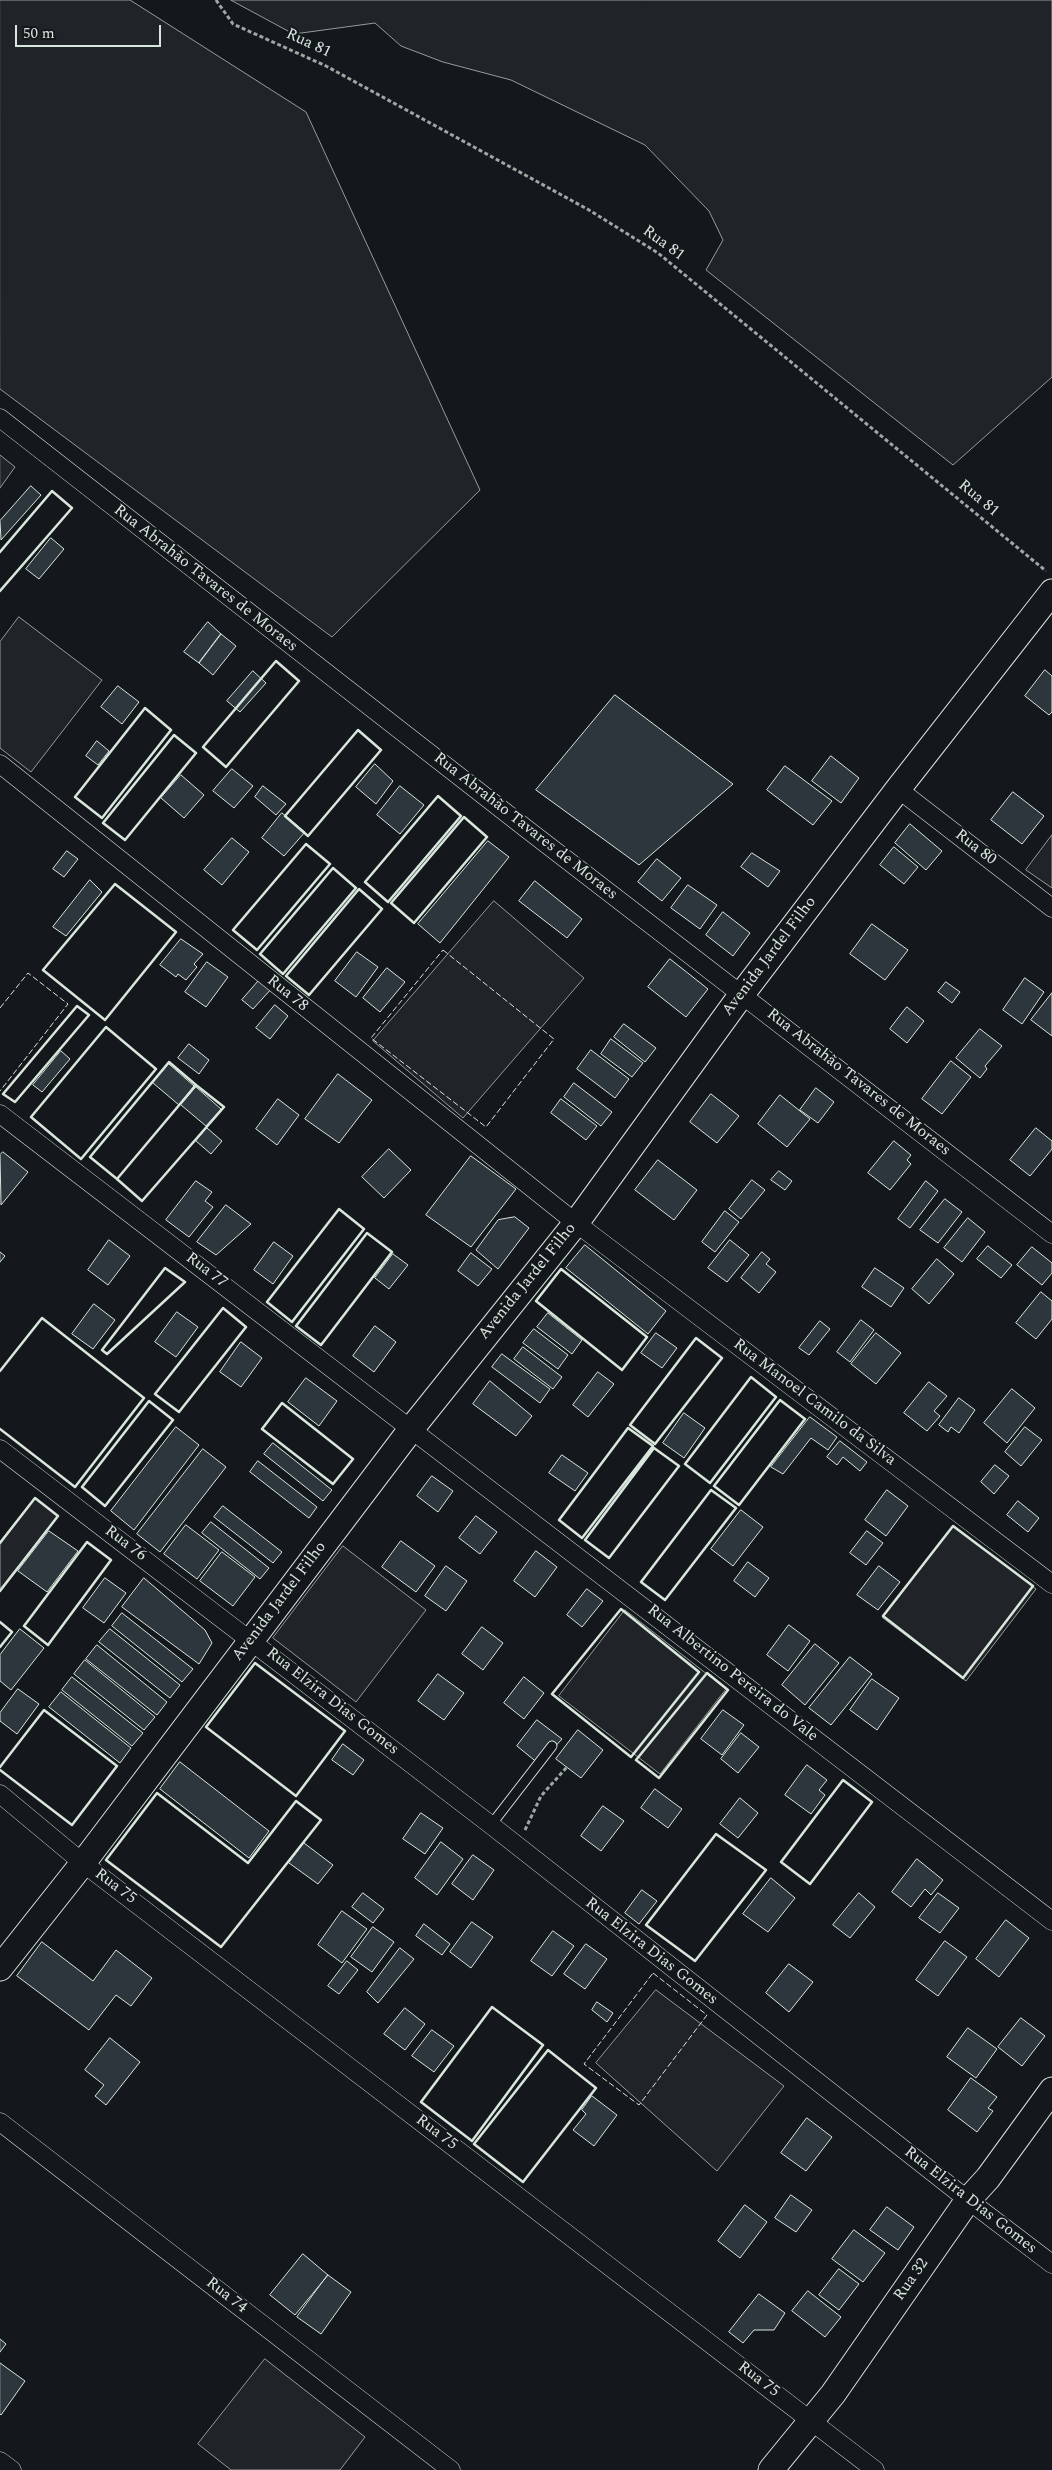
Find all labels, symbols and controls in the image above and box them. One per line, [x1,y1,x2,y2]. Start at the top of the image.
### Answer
scale bar [18,15,164,47]
text: 50 m [23,22,55,45]
street label: Rua 81 [282,25,334,63]
street label: Rua 81 [638,222,688,266]
street label: Rua 81 [954,476,1002,522]
street label: Rua Abrahão Tavares de Moraes [109,501,301,657]
street label: Rua Abrahão Tavares de Moraes [429,749,621,905]
street label: Rua 80 [950,826,1000,870]
street label: Avenida Jardel Filho [719,894,821,1020]
street label: Rua 78 [263,972,311,1016]
street label: Rua Abrahão Tavares de Moraes [762,1005,954,1161]
street label: Avenida Jardel Filho [475,1220,581,1344]
street label: Rua 77 [181,1249,231,1293]
street label: Rua Manoel Camilo da Silva [729,1335,899,1471]
street label: Rua 76 [100,1522,150,1566]
street label: Avenida Jardel Filho [229,1539,331,1665]
street label: Rua Albertino Pereira do Vale [643,1601,821,1747]
street label: Rua Elzira Dias Gomes [262,1644,402,1760]
street label: Rua 75 [90,1865,140,1909]
street label: Rua Elzira Dias Gomes [581,1894,721,2010]
street label: Rua 75 [411,2111,461,2155]
street label: Rua Elzira Dias Gomes [900,2143,1040,2259]
street label: Rua 32 [891,2255,933,2305]
street label: Rua 74 [201,2274,251,2318]
street label: Rua 75 [733,2358,783,2402]

